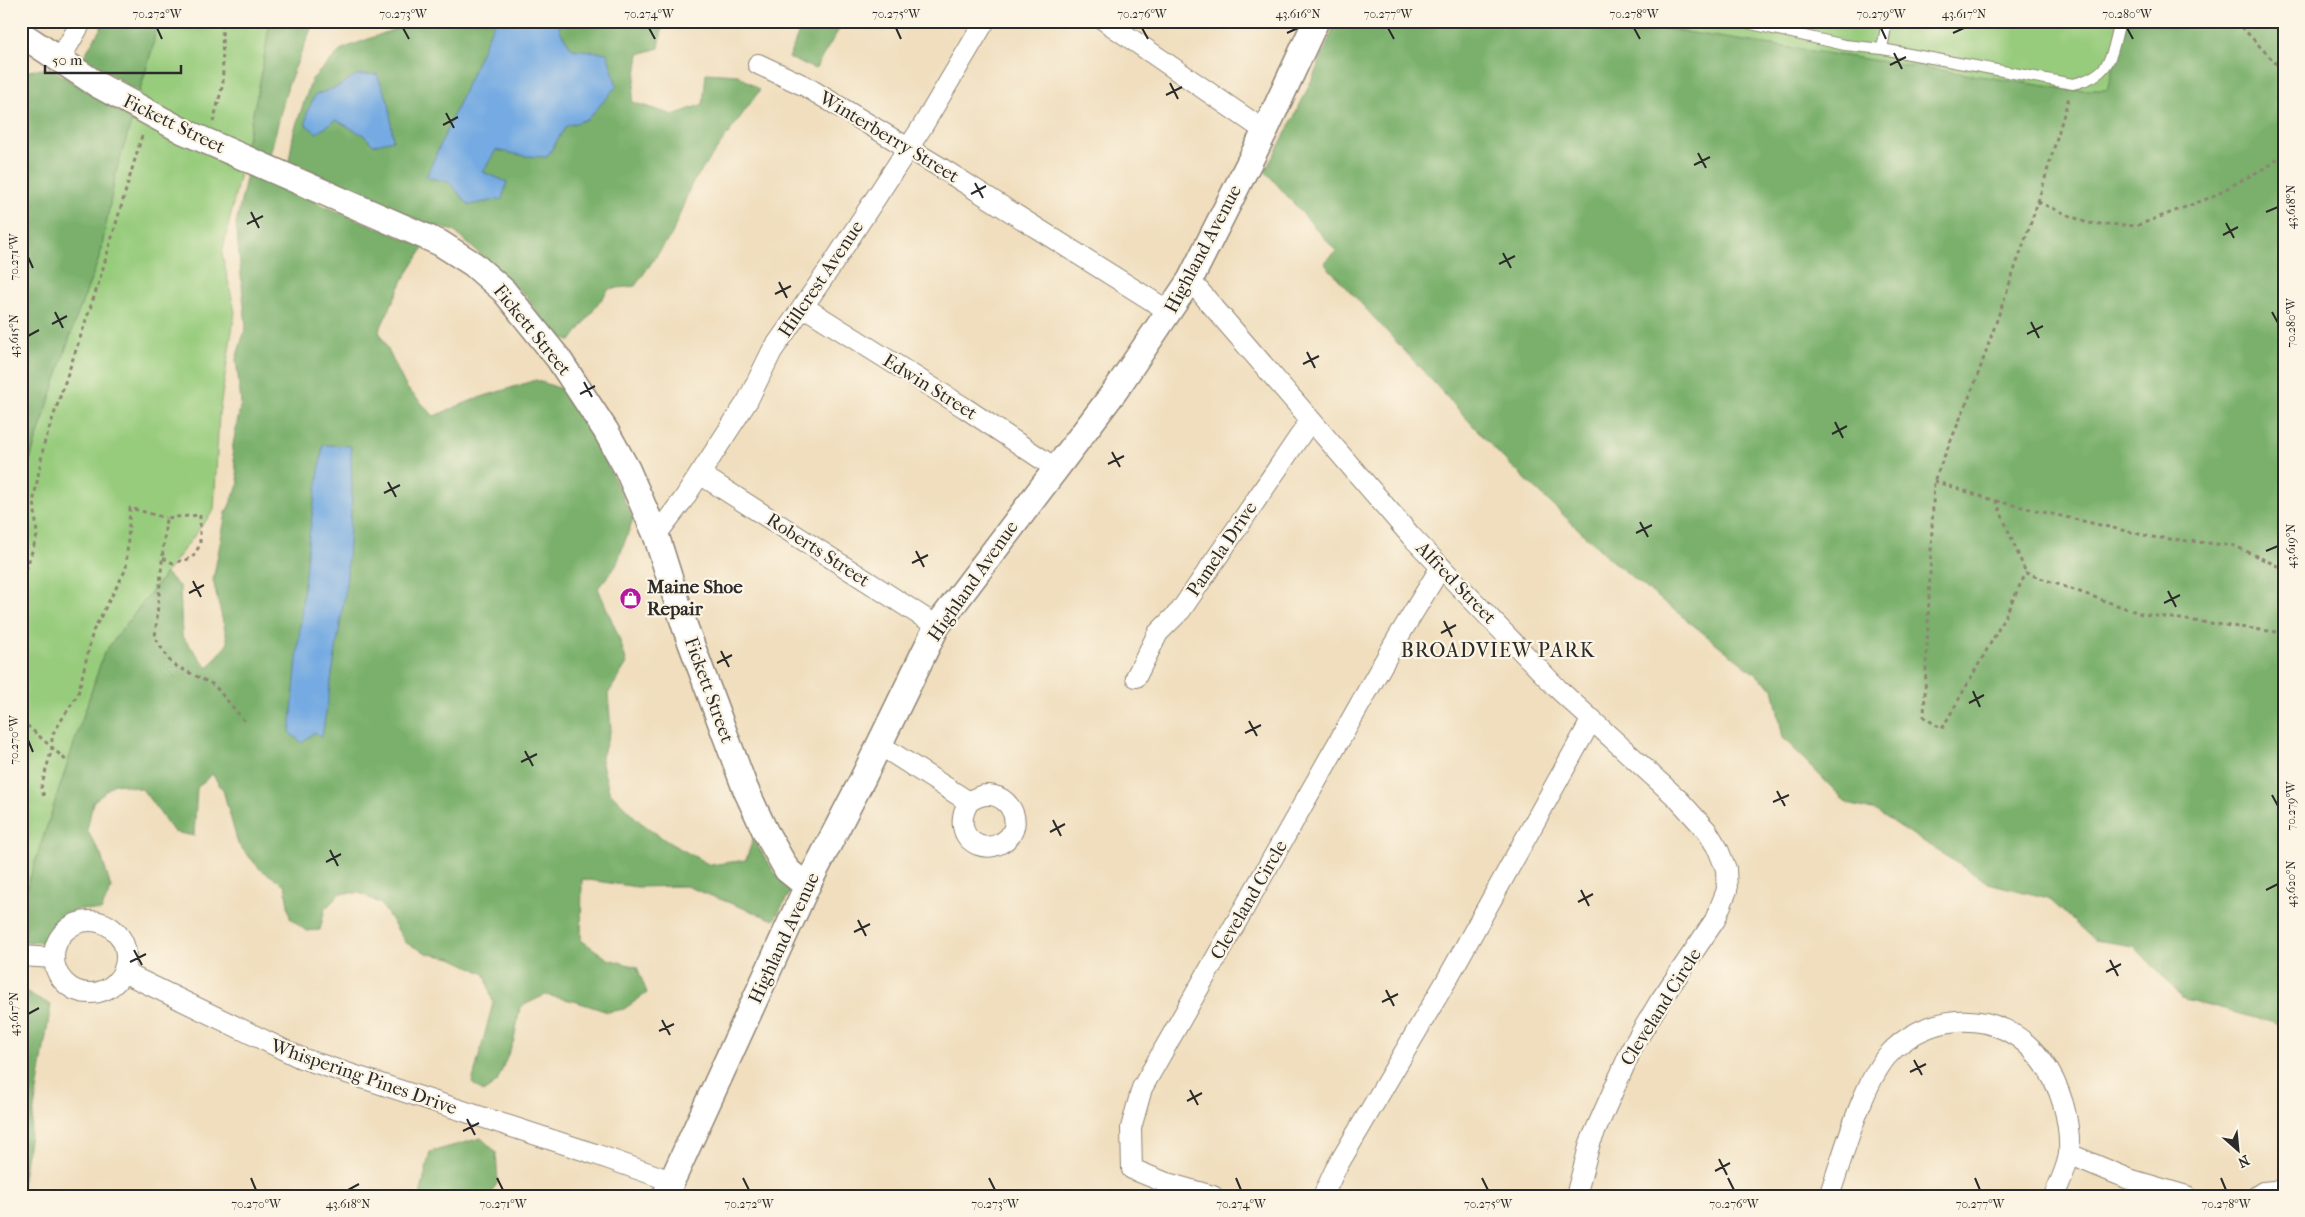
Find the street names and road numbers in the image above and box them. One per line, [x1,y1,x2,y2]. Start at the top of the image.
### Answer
street label: Winterberry Street [814,86,963,188]
street label: Fickett Street [119,90,229,158]
street label: Highland Avenue [1160,181,1246,317]
street label: Hillcrest Avenue [774,216,868,342]
street label: Fickett Street [489,280,576,380]
street label: Edwin Street [879,349,981,425]
street label: Pamela Drive [1182,497,1262,601]
street label: Roberts Street [762,508,874,592]
street label: Highland Avenue [923,516,1023,646]
street label: Alfred Street [1411,537,1501,629]
street label: Fickett Street [680,634,738,746]
street label: Cleveland Circle [1206,836,1292,964]
street label: Highland Avenue [744,869,824,1007]
street label: Cleveland Circle [1616,944,1706,1070]
street label: Whispering Pines Drive [267,1034,460,1119]

